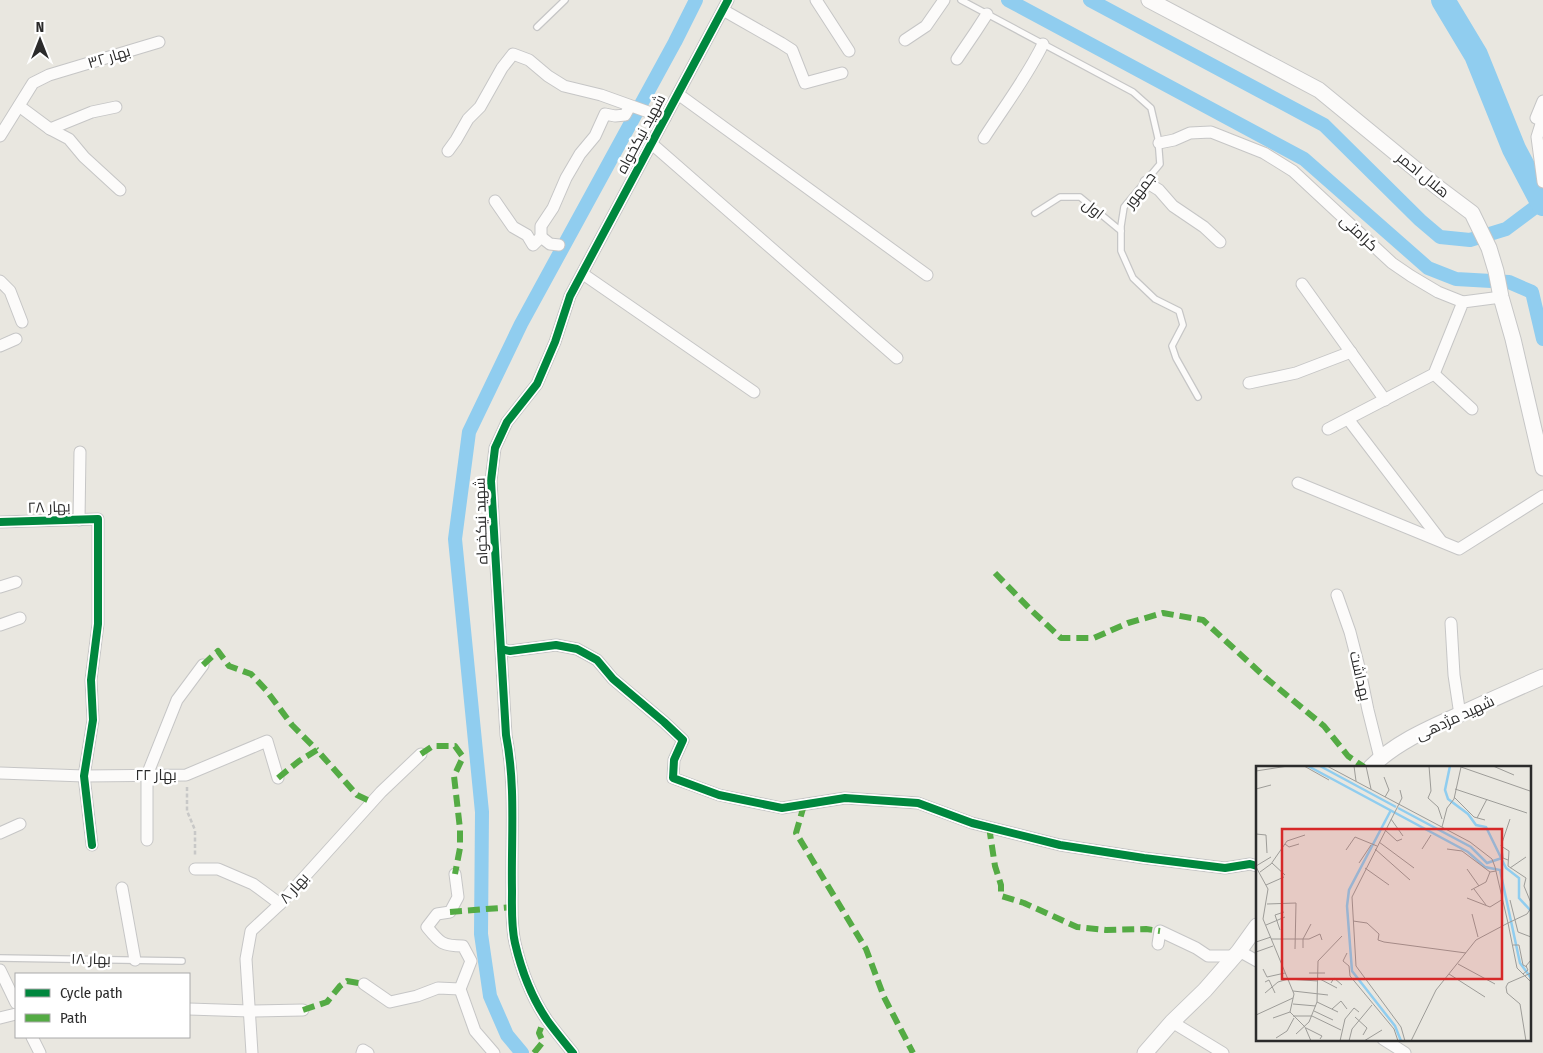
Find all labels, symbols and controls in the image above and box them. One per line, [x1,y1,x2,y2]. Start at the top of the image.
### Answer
north arrow [15,15,65,65]
text: N [36,19,44,36]
street label: بهار ۳۲ [85,42,133,73]
street label: شهید نیکخواه [613,91,670,177]
street label: هلال احمر [1392,148,1453,202]
street label: جمهور [1120,168,1160,213]
street label: اول [1079,195,1107,223]
street label: کرامتی [1336,211,1382,256]
street label: شهید نیکخواه [470,477,493,565]
street label: بهار ۲۸ [27,497,71,518]
street label: بهداشت [1345,649,1374,703]
street label: شهید مژدهی [1413,692,1498,745]
street label: بهار ۲۲ [135,766,177,785]
inset map [1256,766,1530,1040]
street label: بهار ۸ [276,869,313,908]
street label: بهار ۱۸ [71,950,111,969]
legend [15,973,190,1038]
text: Cycle path [60,984,123,1002]
text: Path [60,1009,87,1027]

